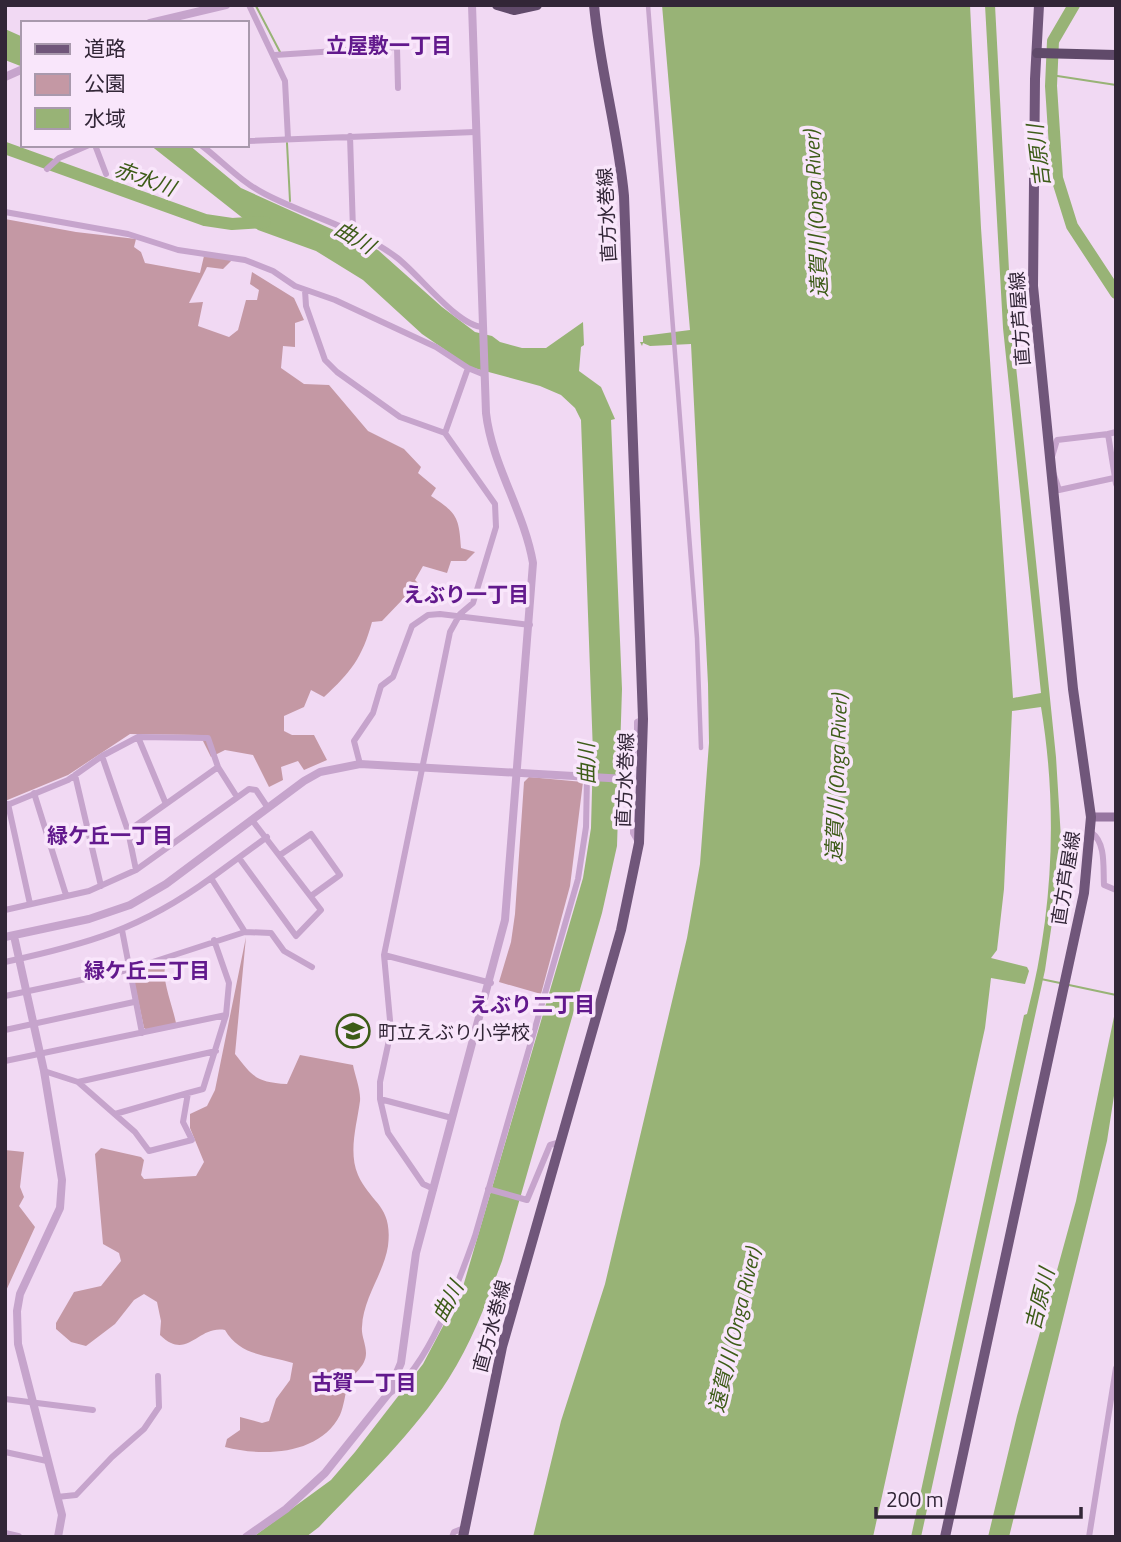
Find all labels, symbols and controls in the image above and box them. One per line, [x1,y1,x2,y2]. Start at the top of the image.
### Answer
legend [21,21,248,147]
district label: 立屋敷一丁目 [326,29,452,61]
text: 道路 [84,32,126,64]
text: 公園 [84,67,126,99]
text: 水域 [84,102,126,134]
water label: 吉原川 [1018,121,1058,189]
water label: 遠賀川 (Onga River) [795,127,835,298]
water label: 赤水川 [110,152,182,204]
street label: 直方水巻線 [589,167,623,263]
water label: 曲川 [329,212,383,263]
street label: 直方芦屋線 [1001,271,1037,367]
district label: えぶり一丁目 [403,578,529,610]
water label: 遠賀川 (Onga River) [817,692,855,862]
street label: 直方水巻線 [608,732,640,828]
water label: 曲川 [570,741,602,785]
district label: 緑ケ丘一丁目 [47,819,173,851]
street label: 直方芦屋線 [1043,829,1087,927]
district label: 緑ケ丘二丁目 [84,954,210,986]
district label: えぶり二丁目 [469,988,595,1020]
school or university icon: 町立えぶり小学校 [334,1012,372,1050]
place label: 町立えぶり小学校 [378,1017,530,1046]
water label: 遠賀川 (Onga River) [700,1243,769,1415]
water label: 吉原川 [1016,1263,1063,1333]
water label: 曲川 [423,1273,472,1327]
street label: 直方水巻線 [465,1276,517,1376]
district label: 古賀一丁目 [312,1366,417,1398]
scale bar [876,1476,1081,1520]
text: 200 m [886,1483,943,1515]

